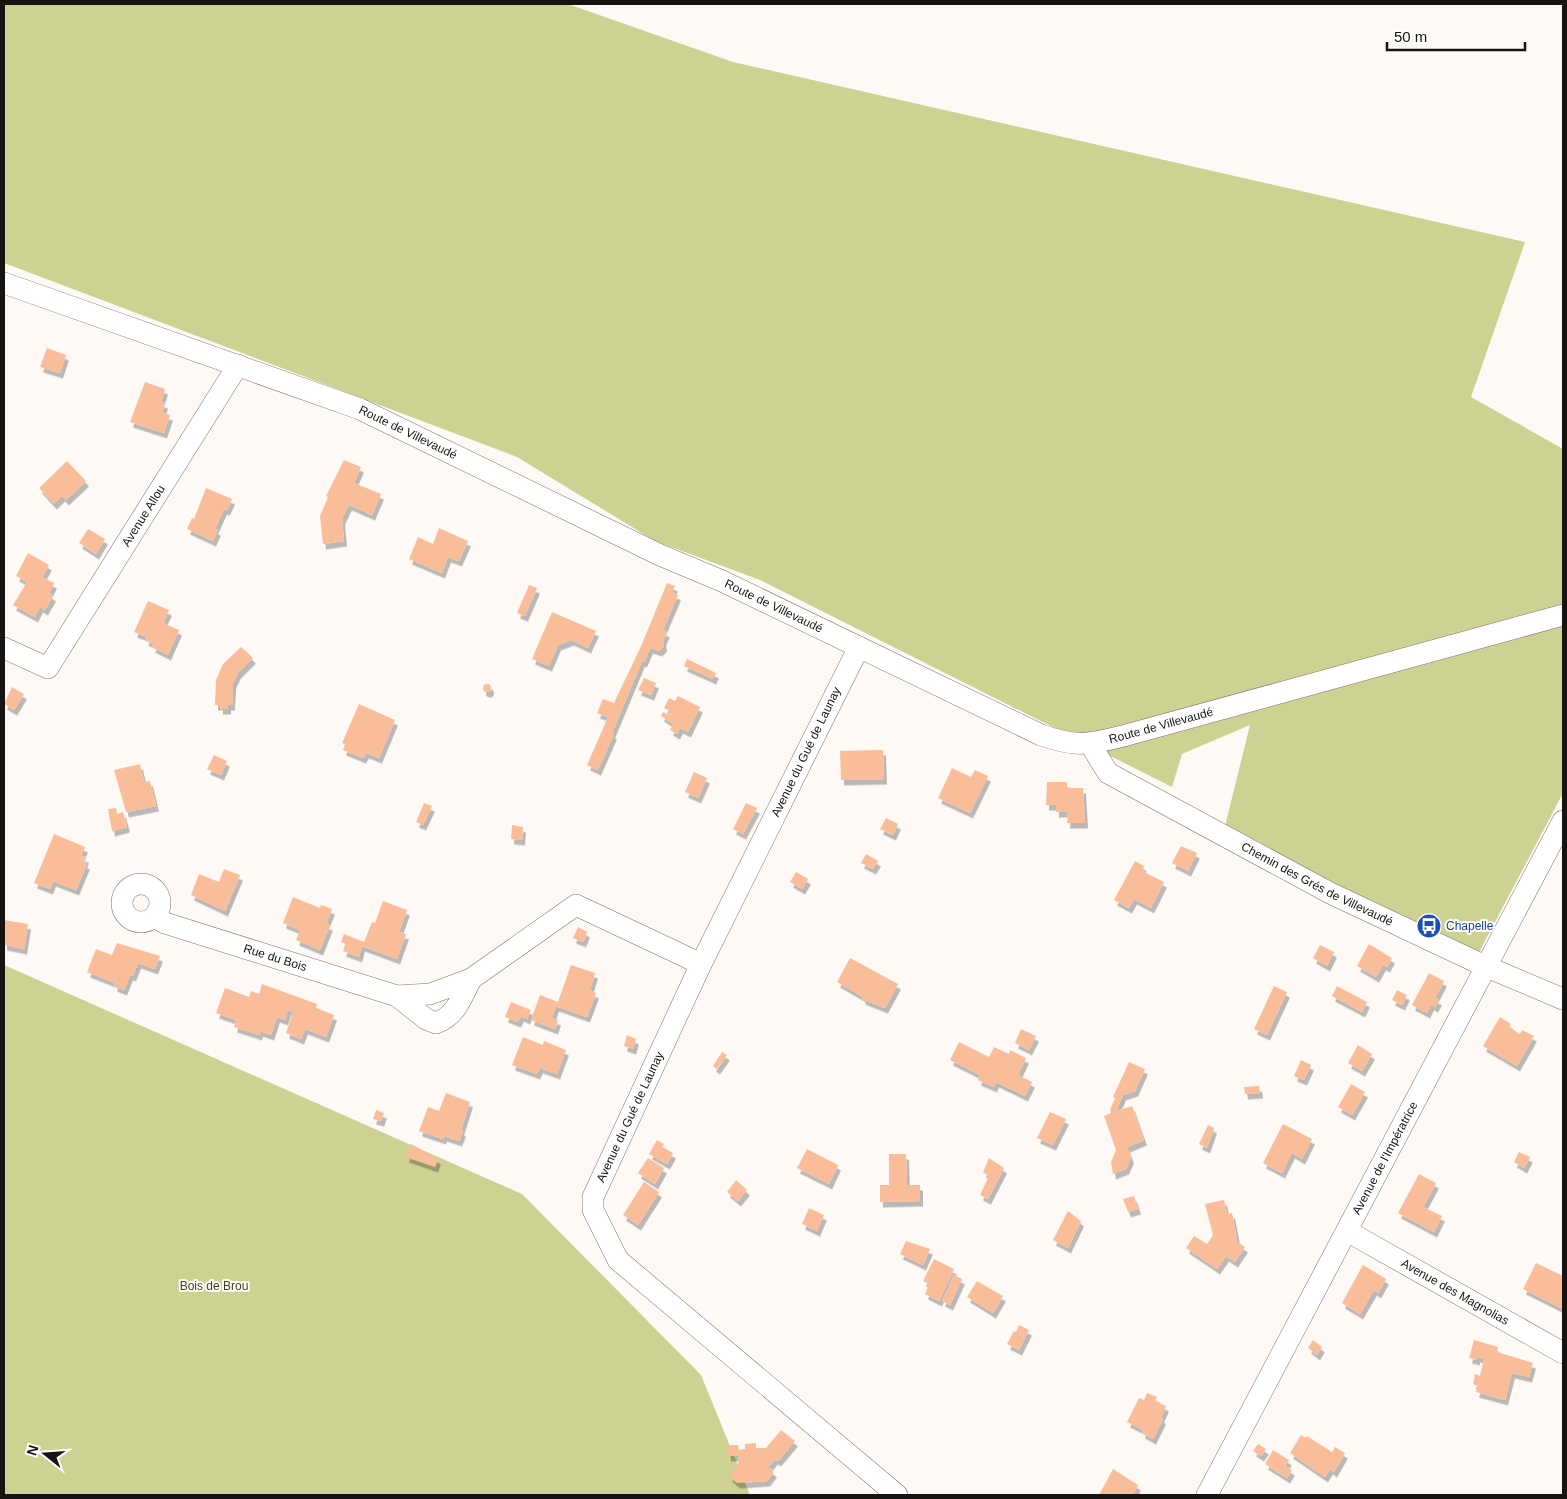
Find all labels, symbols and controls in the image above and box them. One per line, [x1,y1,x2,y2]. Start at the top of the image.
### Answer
scale bar [1387,20,1524,52]
text: 50 m [1394,28,1427,45]
street label: Route de Villevaudé [357,403,460,462]
street label: Avenue Allou [119,482,168,549]
street label: Route de Villevaudé [722,576,825,636]
street label: Avenue du Gué de Launay [768,685,844,819]
street label: Route de Villevaudé [1107,704,1215,746]
street label: Chemin des Grés de Villevaudé [1239,839,1396,929]
bus stop icon: Chapelle [1416,913,1442,939]
place label: Chapelle [1446,919,1494,933]
street label: Rue du Bois [242,941,308,974]
street label: Avenue du Gué de Launay [594,1049,666,1185]
street label: Avenue de l'Impératrice [1349,1099,1421,1217]
street label: Avenue des Magnolias [1399,1256,1511,1328]
park label: Bois de Brou [180,1279,248,1293]
north arrow [20,1429,70,1479]
text: N [23,1443,42,1457]

